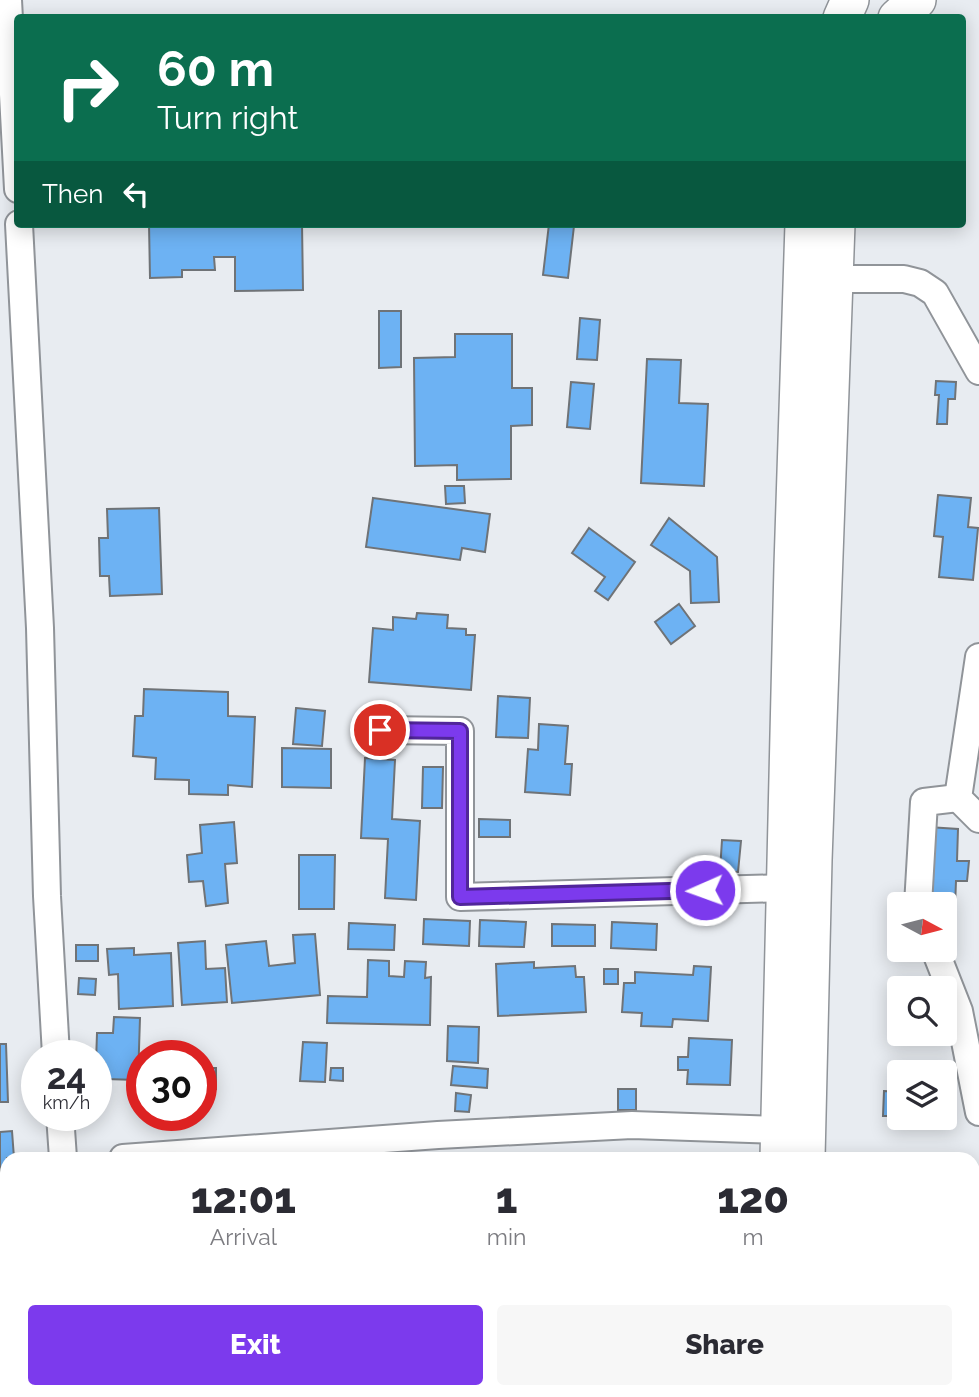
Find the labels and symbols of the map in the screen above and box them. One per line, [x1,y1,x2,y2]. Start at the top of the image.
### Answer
pin [350,700,410,760]
position arrow [668,853,742,927]
north arrow [887,892,957,962]
speed limit sign: 30 [126,1040,217,1131]

